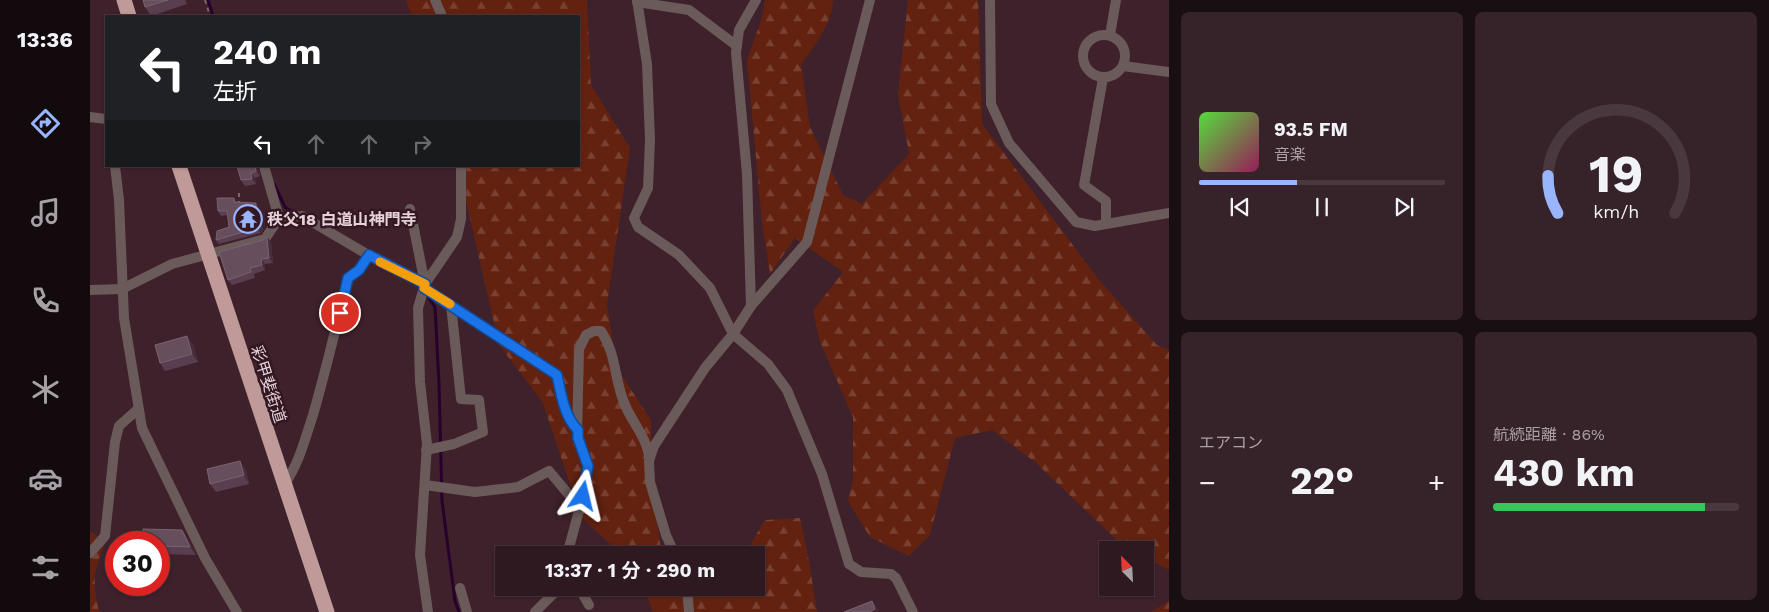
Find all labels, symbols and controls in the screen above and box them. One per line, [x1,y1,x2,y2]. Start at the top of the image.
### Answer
text: 13:36 [17,27,73,52]
text: 240 m [213,31,322,73]
icon: left [130,35,195,100]
text: 左折 [213,79,257,104]
icon: directions [28,106,63,141]
text: 93.5 FM [1274,118,1348,141]
icon: left [249,130,277,158]
icon: ahead [302,130,330,158]
icon: ahead [355,130,383,158]
icon: right [408,130,436,158]
text: 19 [1589,144,1643,205]
text: 音楽 [1274,145,1306,164]
icon: previous [1226,193,1254,221]
icon: pause [1308,193,1336,221]
icon: next [1390,193,1418,221]
icon: music [28,195,63,230]
text: km/h [1593,201,1639,222]
temple icon: 秩父18 白道山神門寺 [233,204,263,234]
place label: 秩父18 白道山神門寺 [267,210,417,229]
icon: phone [28,283,63,318]
pin [319,292,361,334]
icon: arrive [326,299,354,327]
street label: 彩甲斐街道 [247,343,290,425]
icon: climate [28,372,63,407]
text: 航続距離 · 86% [1493,425,1605,444]
text: エアコン [1199,433,1263,452]
text: 430 km [1493,451,1635,495]
text: 22° [1290,459,1354,503]
icon: car [28,461,63,496]
text: − [1199,466,1216,499]
text: + [1428,466,1445,499]
position arrow [556,469,608,521]
speed limit sign: 30 [105,531,170,596]
north arrow [1099,541,1154,596]
map controls [1099,541,1154,596]
icon: filters [28,550,63,585]
text: 13:37 · 1 分 · 290 m [545,559,715,582]

